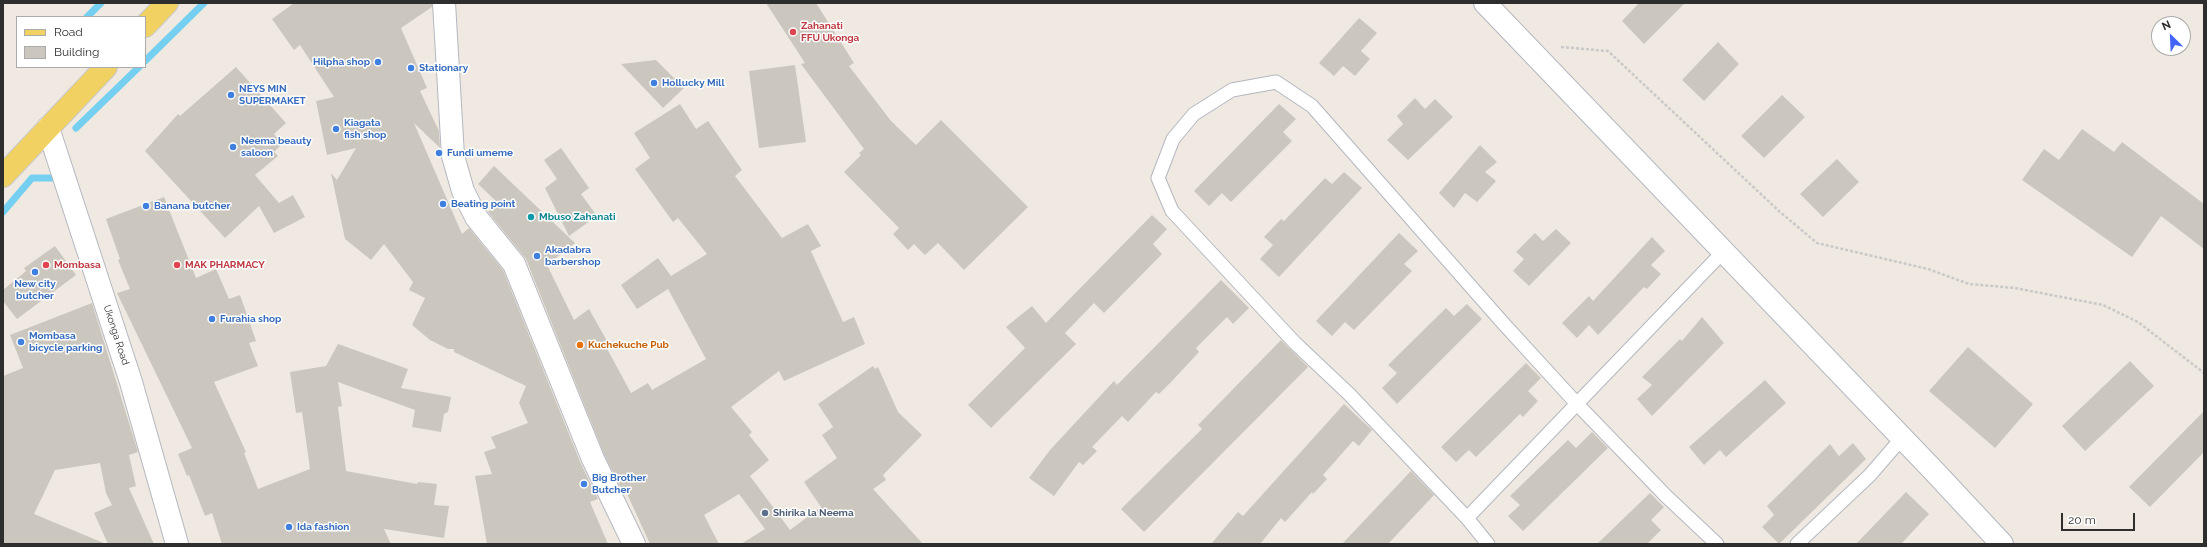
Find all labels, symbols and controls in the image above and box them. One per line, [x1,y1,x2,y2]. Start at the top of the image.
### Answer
legend [16,16,146,68]
north arrow [2151,16,2191,56]
text: N [2160,18,2173,33]
place label: Zahanati FFU Ukonga [801,20,859,44]
text: Road [54,25,83,39]
marker: Zahanati FFU Ukonga [788,27,798,37]
text: Building [54,45,100,59]
place label: Hilpha shop [313,56,370,68]
marker: Hilpha shop [373,57,383,67]
place label: Stationary [419,62,468,74]
marker: Stationary [406,63,416,73]
place label: Hollucky Mill [662,77,725,89]
marker: Hollucky Mill [649,78,659,88]
place label: NEYS MIN SUPERMAKET [239,83,306,106]
marker: NEYS MIN SUPERMAKET [226,90,236,100]
place label: Kiagata fish shop [344,117,386,140]
marker: Kiagata fish shop [331,124,341,134]
place label: Neema beauty saloon [241,135,312,158]
marker: Neema beauty saloon [228,142,238,152]
place label: Fundi umeme [447,147,513,159]
marker: Fundi umeme [434,148,444,158]
place label: Beating point [451,198,515,210]
marker: Beating point [438,199,448,209]
place label: Banana butcher [154,200,230,212]
marker: Banana butcher [141,201,151,211]
place label: Mbuso Zahanati [539,211,615,223]
marker: Mbuso Zahanati [526,212,536,222]
place label: Akadabra barbershop [545,244,601,268]
marker: Akadabra barbershop [532,251,542,261]
place label: Mombasa [54,259,101,271]
place label: MAK PHARMACY [185,259,265,271]
marker: Mombasa [41,260,51,270]
marker: MAK PHARMACY [172,260,182,270]
marker: New city butcher [30,267,40,277]
place label: New city butcher [14,278,56,302]
street label: Ukonga Road [101,303,131,367]
place label: Furahia shop [220,313,281,325]
marker: Furahia shop [207,314,217,324]
place label: Mombasa bicycle parking [29,330,102,354]
marker: Mombasa bicycle parking [16,337,26,347]
place label: Kuchekuche Pub [588,339,669,351]
marker: Kuchekuche Pub [575,340,585,350]
place label: Big Brother Butcher [592,472,646,496]
marker: Big Brother Butcher [579,479,589,489]
scale bar [2063,505,2137,531]
place label: Shirika la Neema [773,507,854,519]
marker: Shirika la Neema [760,508,770,518]
text: 20 m [2068,513,2096,527]
place label: Ida fashion [297,521,349,533]
marker: Ida fashion [284,522,294,532]

